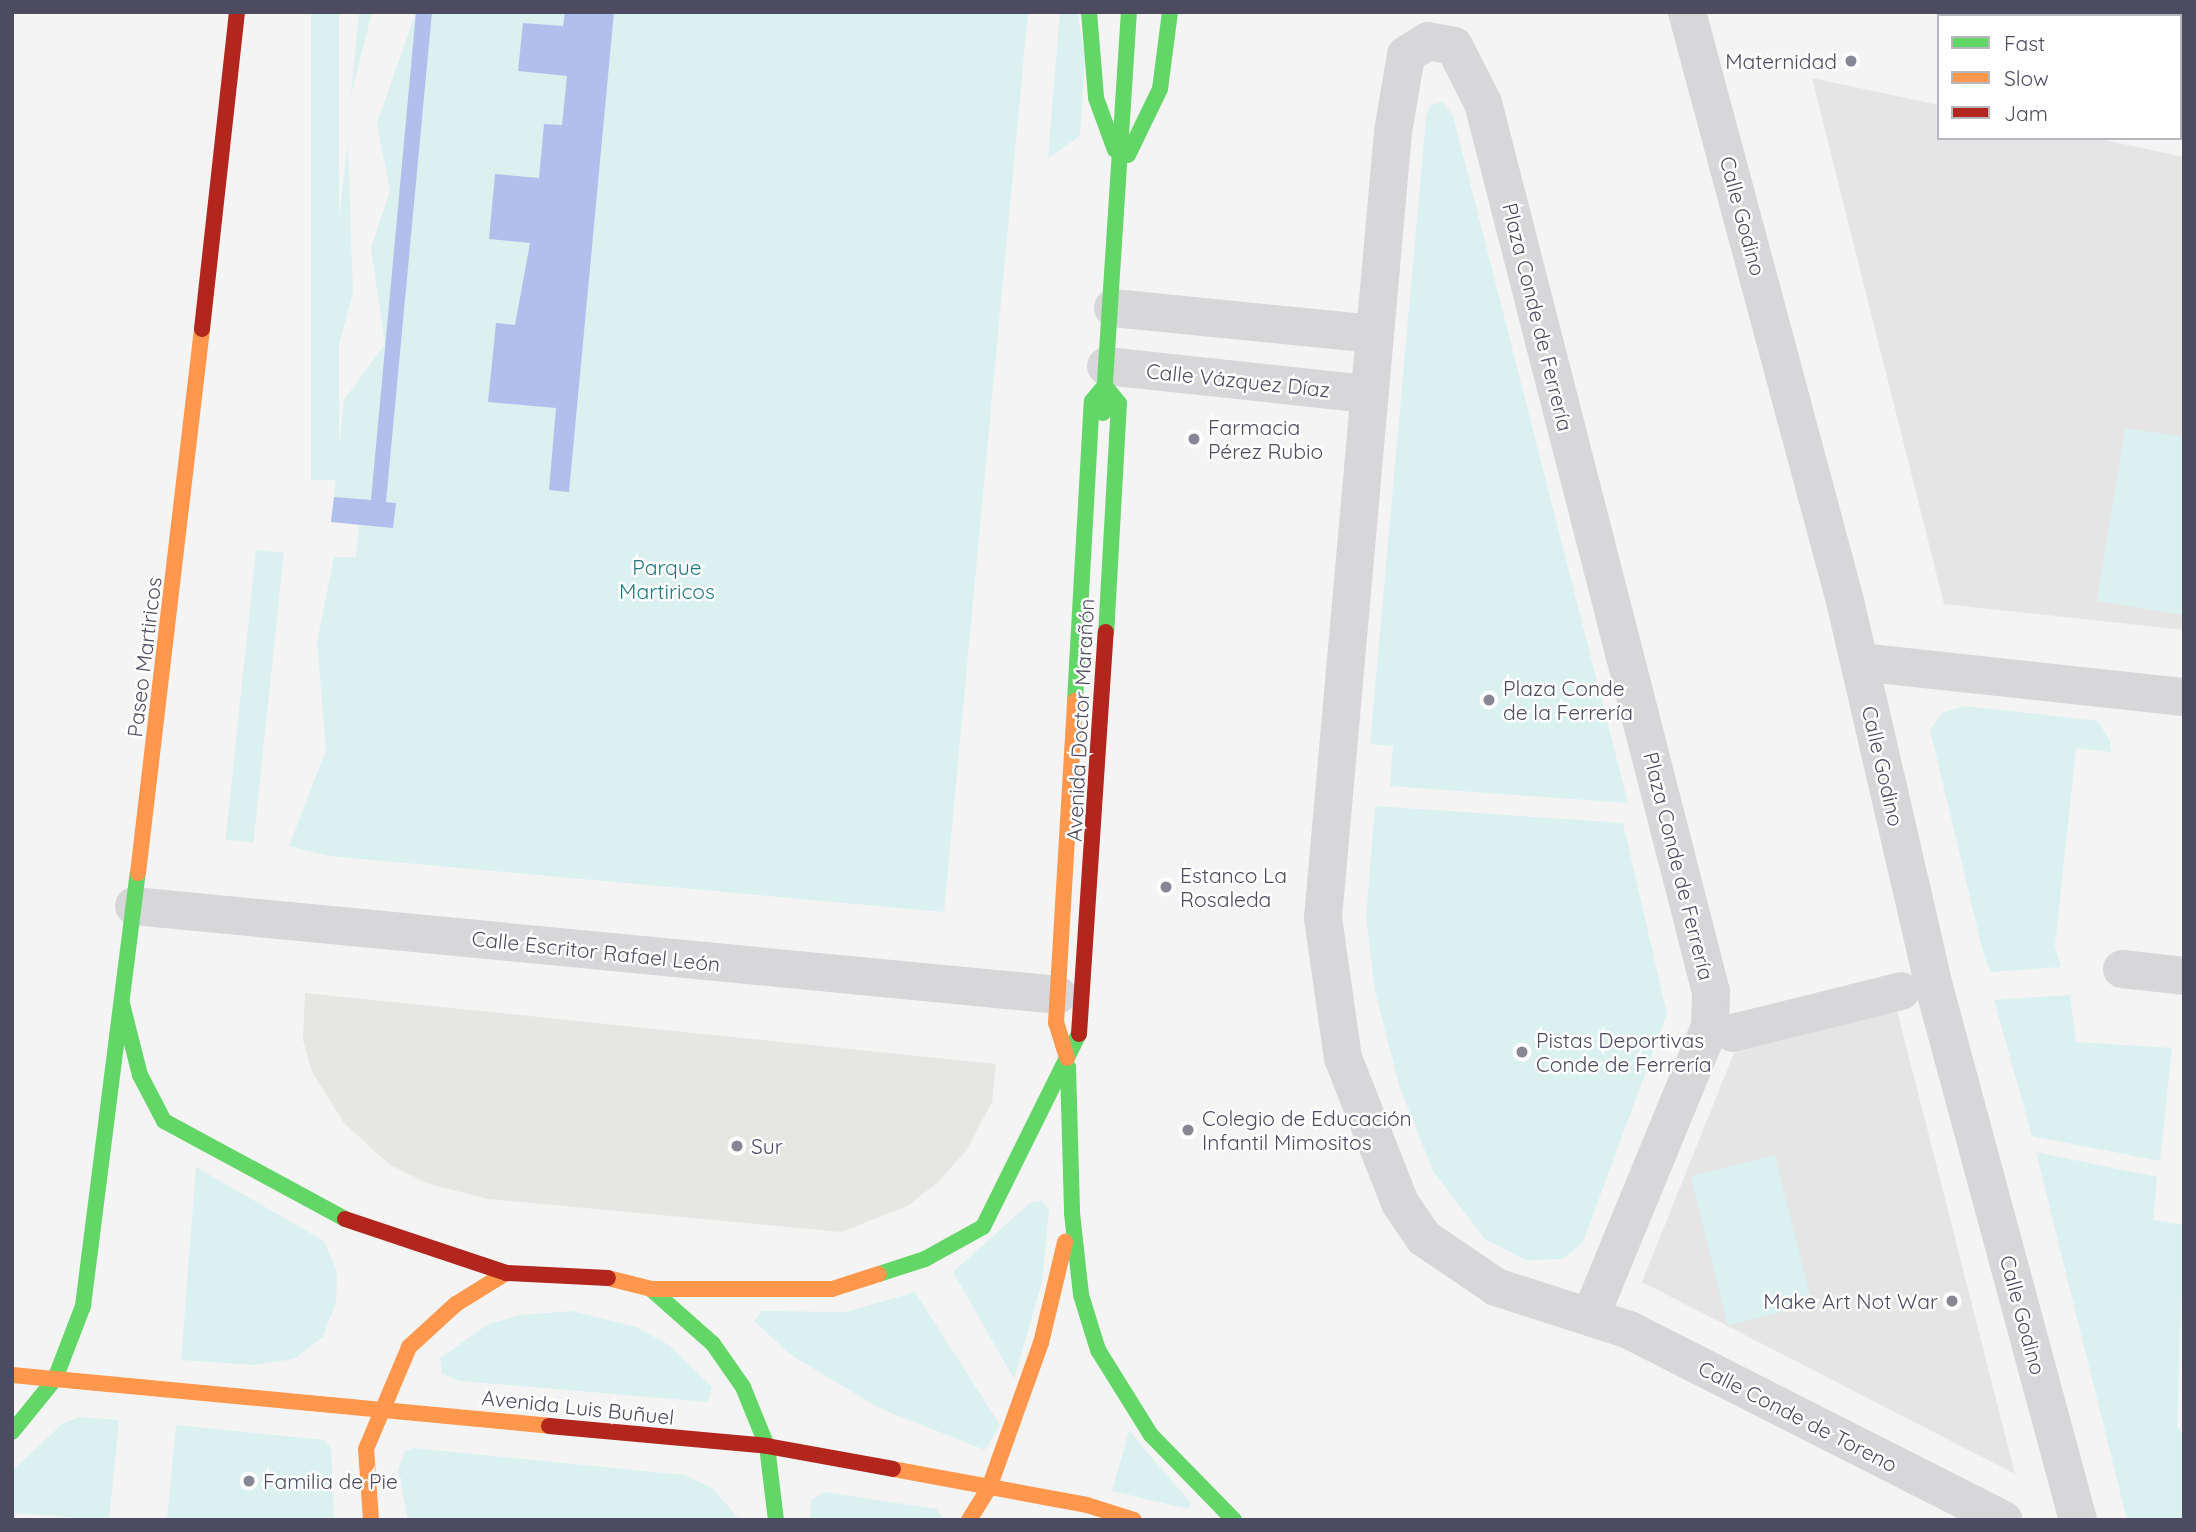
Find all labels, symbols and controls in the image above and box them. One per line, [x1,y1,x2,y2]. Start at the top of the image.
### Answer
legend [1937,14,2182,140]
text: Fast [2004,30,2045,56]
place label: Maternidad [1725,48,1837,74]
marker: Maternidad [1843,53,1859,69]
text: Slow [2004,65,2049,91]
text: Jam [2004,100,2048,126]
street label: Calle Godino [1715,153,1771,279]
street label: Plaza Conde de Ferrería [1497,200,1579,434]
street label: Calle Vázquez Díaz [1145,358,1331,402]
place label: Farmacia Pérez Rubio [1208,414,1323,464]
marker: Farmacia Pérez Rubio [1186,431,1202,447]
park label: Parque Martiricos [619,554,715,604]
street label: Paseo Martiricos [122,576,166,738]
street label: Avenida Doctor Marañón [1061,598,1099,842]
place label: Plaza Conde de la Ferrería [1503,675,1633,725]
marker: Plaza Conde de la Ferrería [1481,692,1497,708]
street label: Calle Godino [1857,703,1909,829]
street label: Plaza Conde de Ferrería [1638,749,1720,983]
place label: Estanco La Rosaleda [1180,862,1287,912]
marker: Estanco La Rosaleda [1158,879,1174,895]
street label: Calle Escritor Rafael León [471,925,721,977]
place label: Pistas Deportivas Conde de Ferrería [1536,1027,1711,1077]
marker: Pistas Deportivas Conde de Ferrería [1514,1044,1530,1060]
place label: Colegio de Educación Infantil Mimositos [1202,1105,1412,1155]
marker: Colegio de Educación Infantil Mimositos [1180,1122,1196,1138]
place label: Sur [751,1133,783,1159]
marker: Sur [729,1138,745,1154]
street label: Calle Godino [1995,1252,2051,1378]
place label: Make Art Not War [1763,1288,1938,1314]
marker: Make Art Not War [1944,1293,1960,1309]
street label: Calle Conde de Toreno [1694,1355,1902,1477]
street label: Avenida Luis Buñuel [481,1384,675,1430]
place label: Familia de Pie [263,1468,398,1494]
marker: Familia de Pie [241,1473,257,1489]

